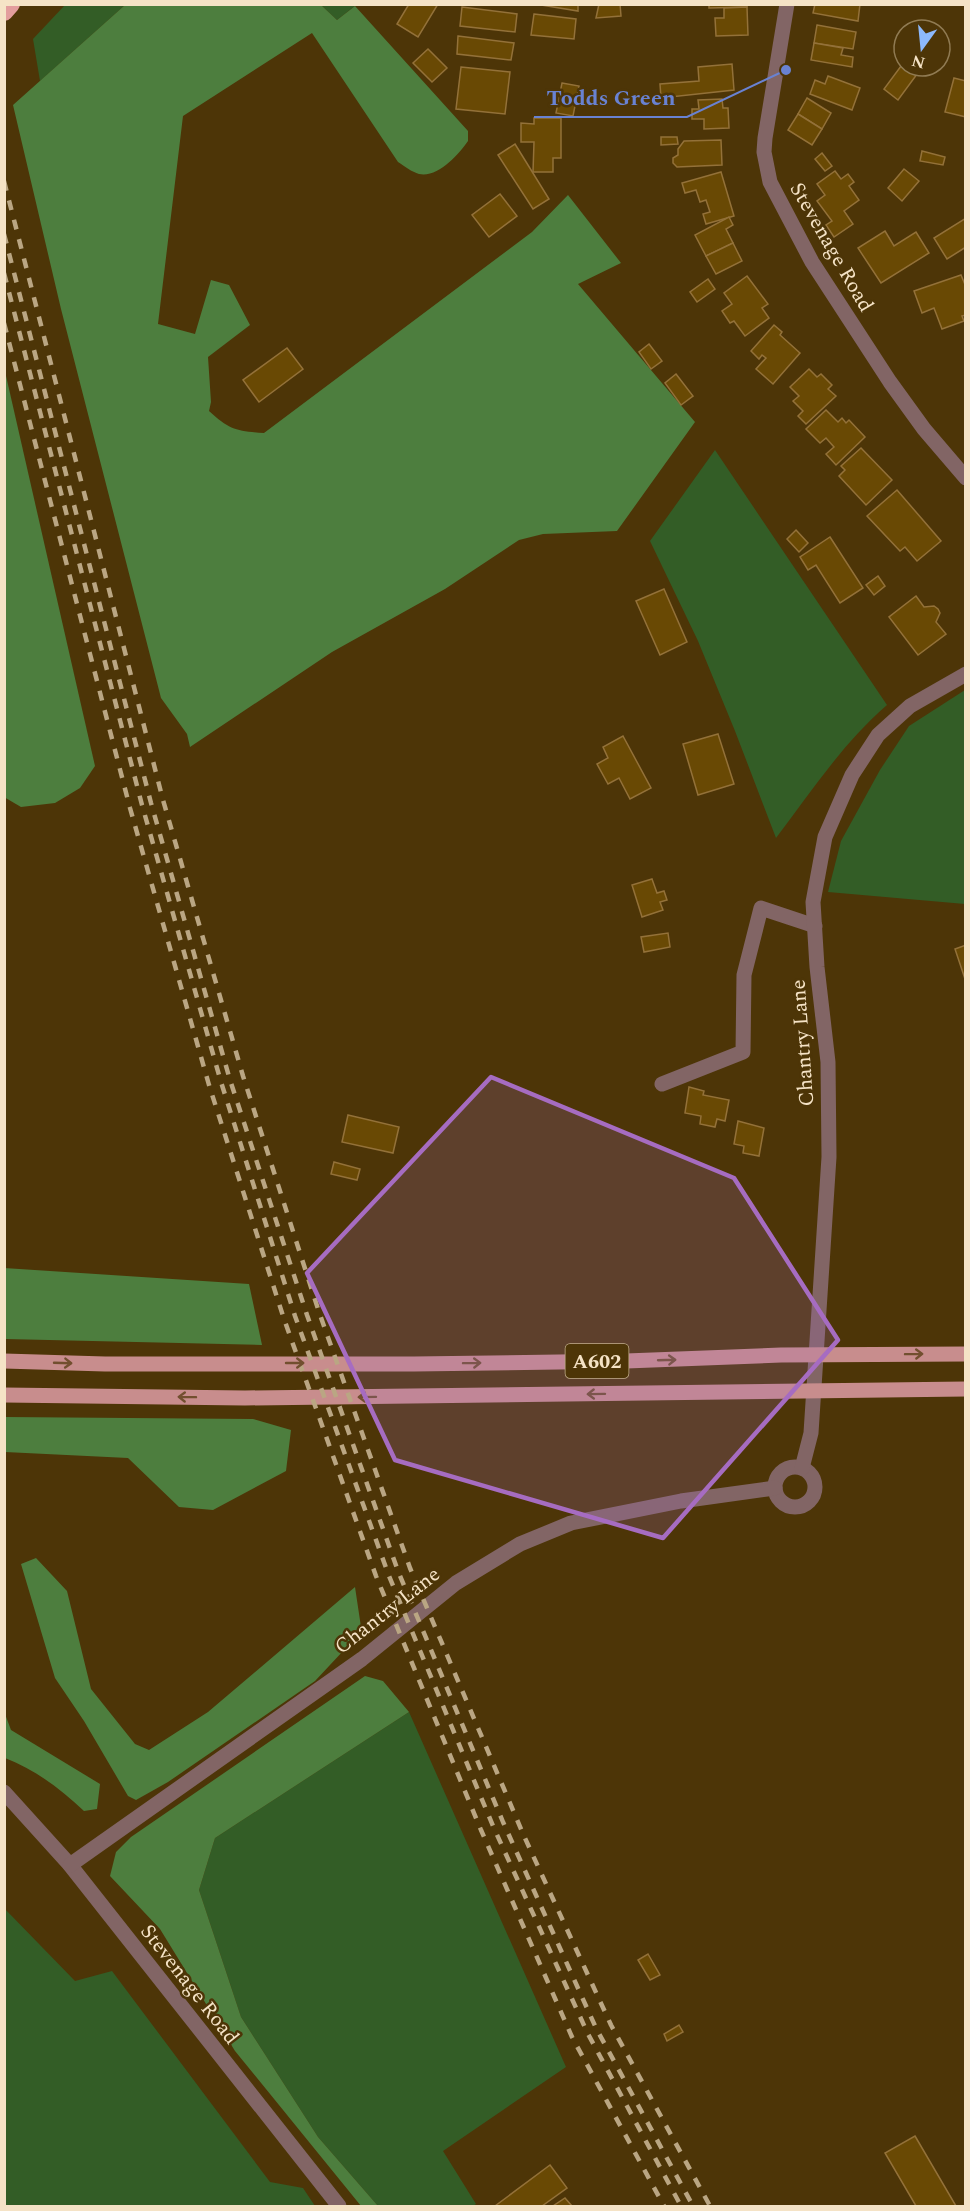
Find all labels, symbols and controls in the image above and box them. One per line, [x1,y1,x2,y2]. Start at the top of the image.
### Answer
north arrow [892,18,952,78]
text: N [909,48,928,75]
callout: Todds Green [534,77,687,117]
text: Todds Green [547,82,676,115]
street label: Stevenage Road [781,176,881,319]
street label: Chantry Lane [783,978,823,1107]
road number: A602 [566,1344,628,1378]
one-way arrow [903,1348,923,1360]
one-way arrow [656,1354,676,1365]
one-way arrow [52,1357,72,1368]
one-way arrow [285,1357,305,1369]
one-way arrow [462,1357,481,1369]
one-way arrow [587,1388,607,1399]
one-way arrow [358,1391,378,1403]
one-way arrow [177,1392,197,1403]
street label: Chantry Lane [328,1559,448,1663]
street label: Stevenage Road [132,1917,247,2052]

